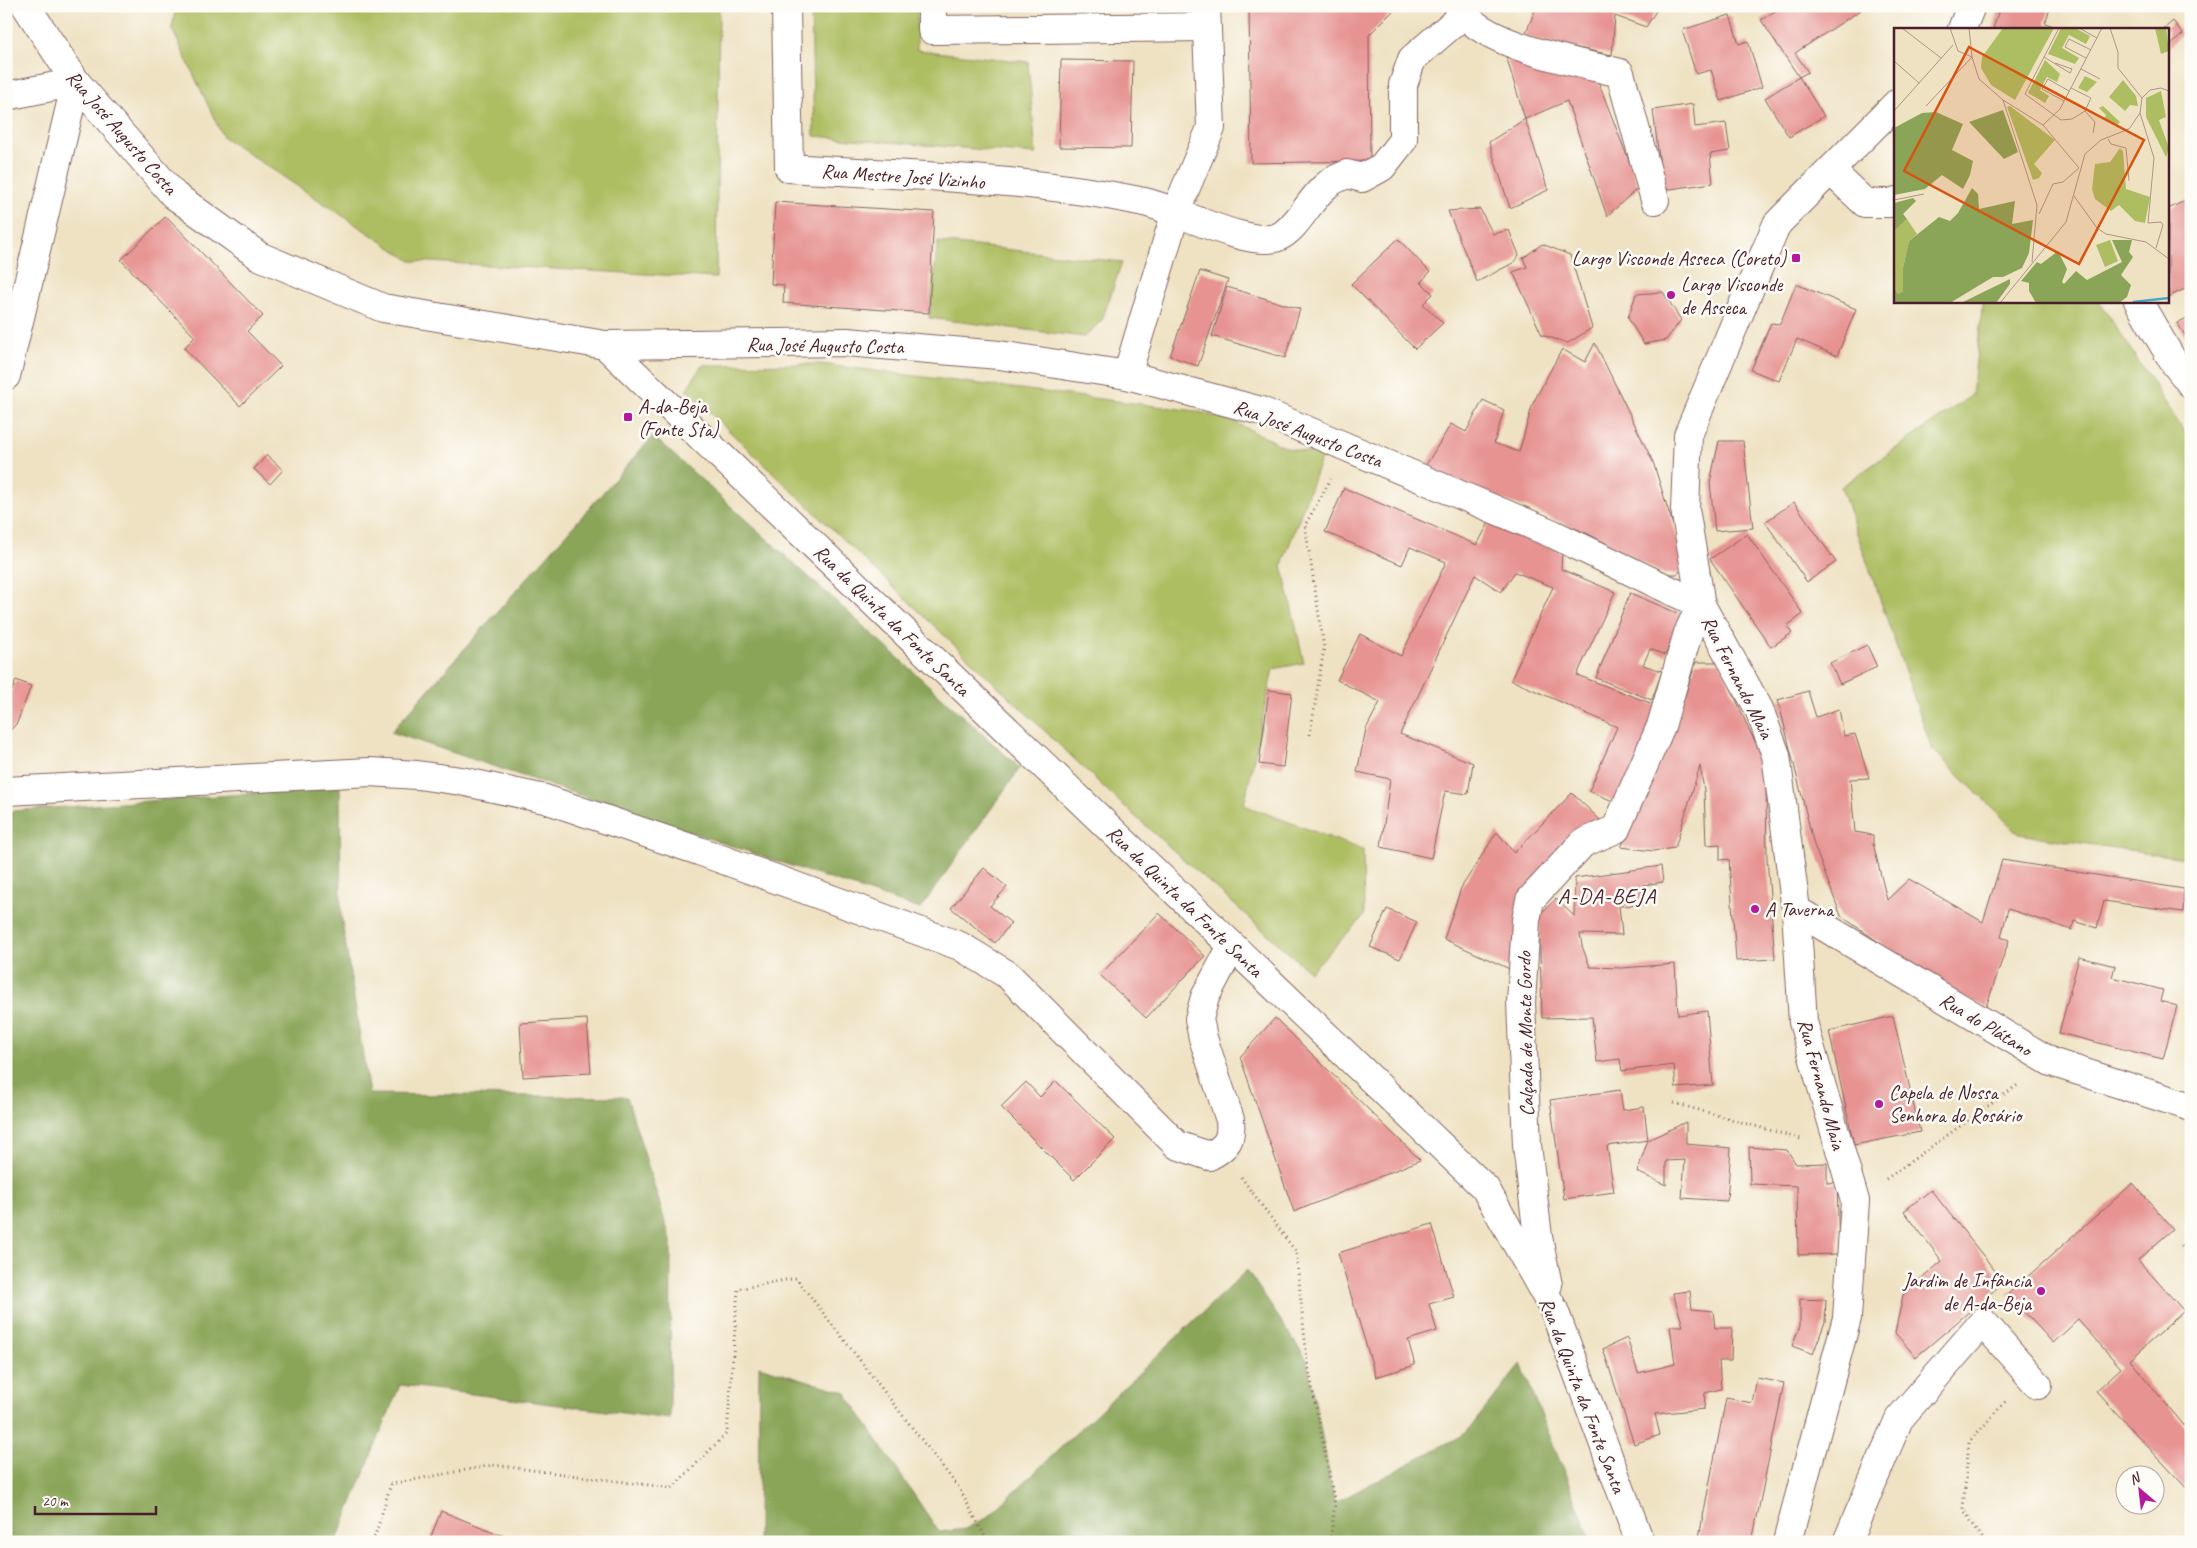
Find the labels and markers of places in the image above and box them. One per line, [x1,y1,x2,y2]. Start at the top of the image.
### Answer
place label: Largo Visconde Asseca (Coreto) [1572,246,1787,271]
marker: Largo Visconde Asseca (Coreto) [1790,252,1802,264]
place label: Largo Visconde de Asseca [1681,272,1784,320]
marker: Largo Visconde de Asseca [1665,289,1677,301]
place label: A-da-Beja (Fonte Sta) [638,394,720,442]
marker: A-da-Beja (Fonte Sta) [622,411,634,423]
place label: A Taverna [1765,897,1835,922]
marker: A Taverna [1749,903,1761,915]
place label: Capela de Nossa Senhora do Rosário [1889,1080,2023,1128]
marker: Capela de Nossa Senhora do Rosário [1873,1098,1885,1110]
place label: Jardim de Infância de A-da-Beja [1902,1268,2033,1316]
marker: Jardim de Infância de A-da-Beja [2035,1285,2047,1297]

